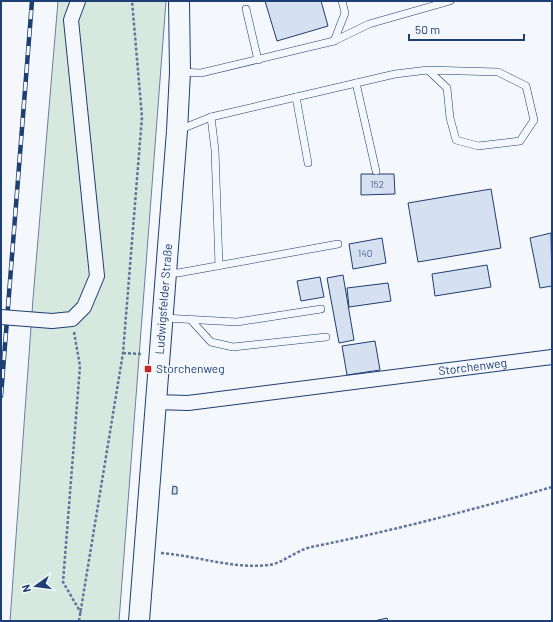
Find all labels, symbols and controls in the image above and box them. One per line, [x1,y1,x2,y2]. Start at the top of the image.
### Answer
scale bar [409,16,524,42]
text: 50 m [415,22,440,36]
house number: 152 [370,178,384,190]
street label: Ludwigsfelder Straße [152,243,174,355]
house number: 140 [358,247,372,259]
street label: Storchenweg [438,355,508,377]
place label: Storchenweg [156,361,225,375]
marker: Storchenweg [143,364,153,374]
north arrow [16,566,56,606]
text: N [19,583,33,594]

